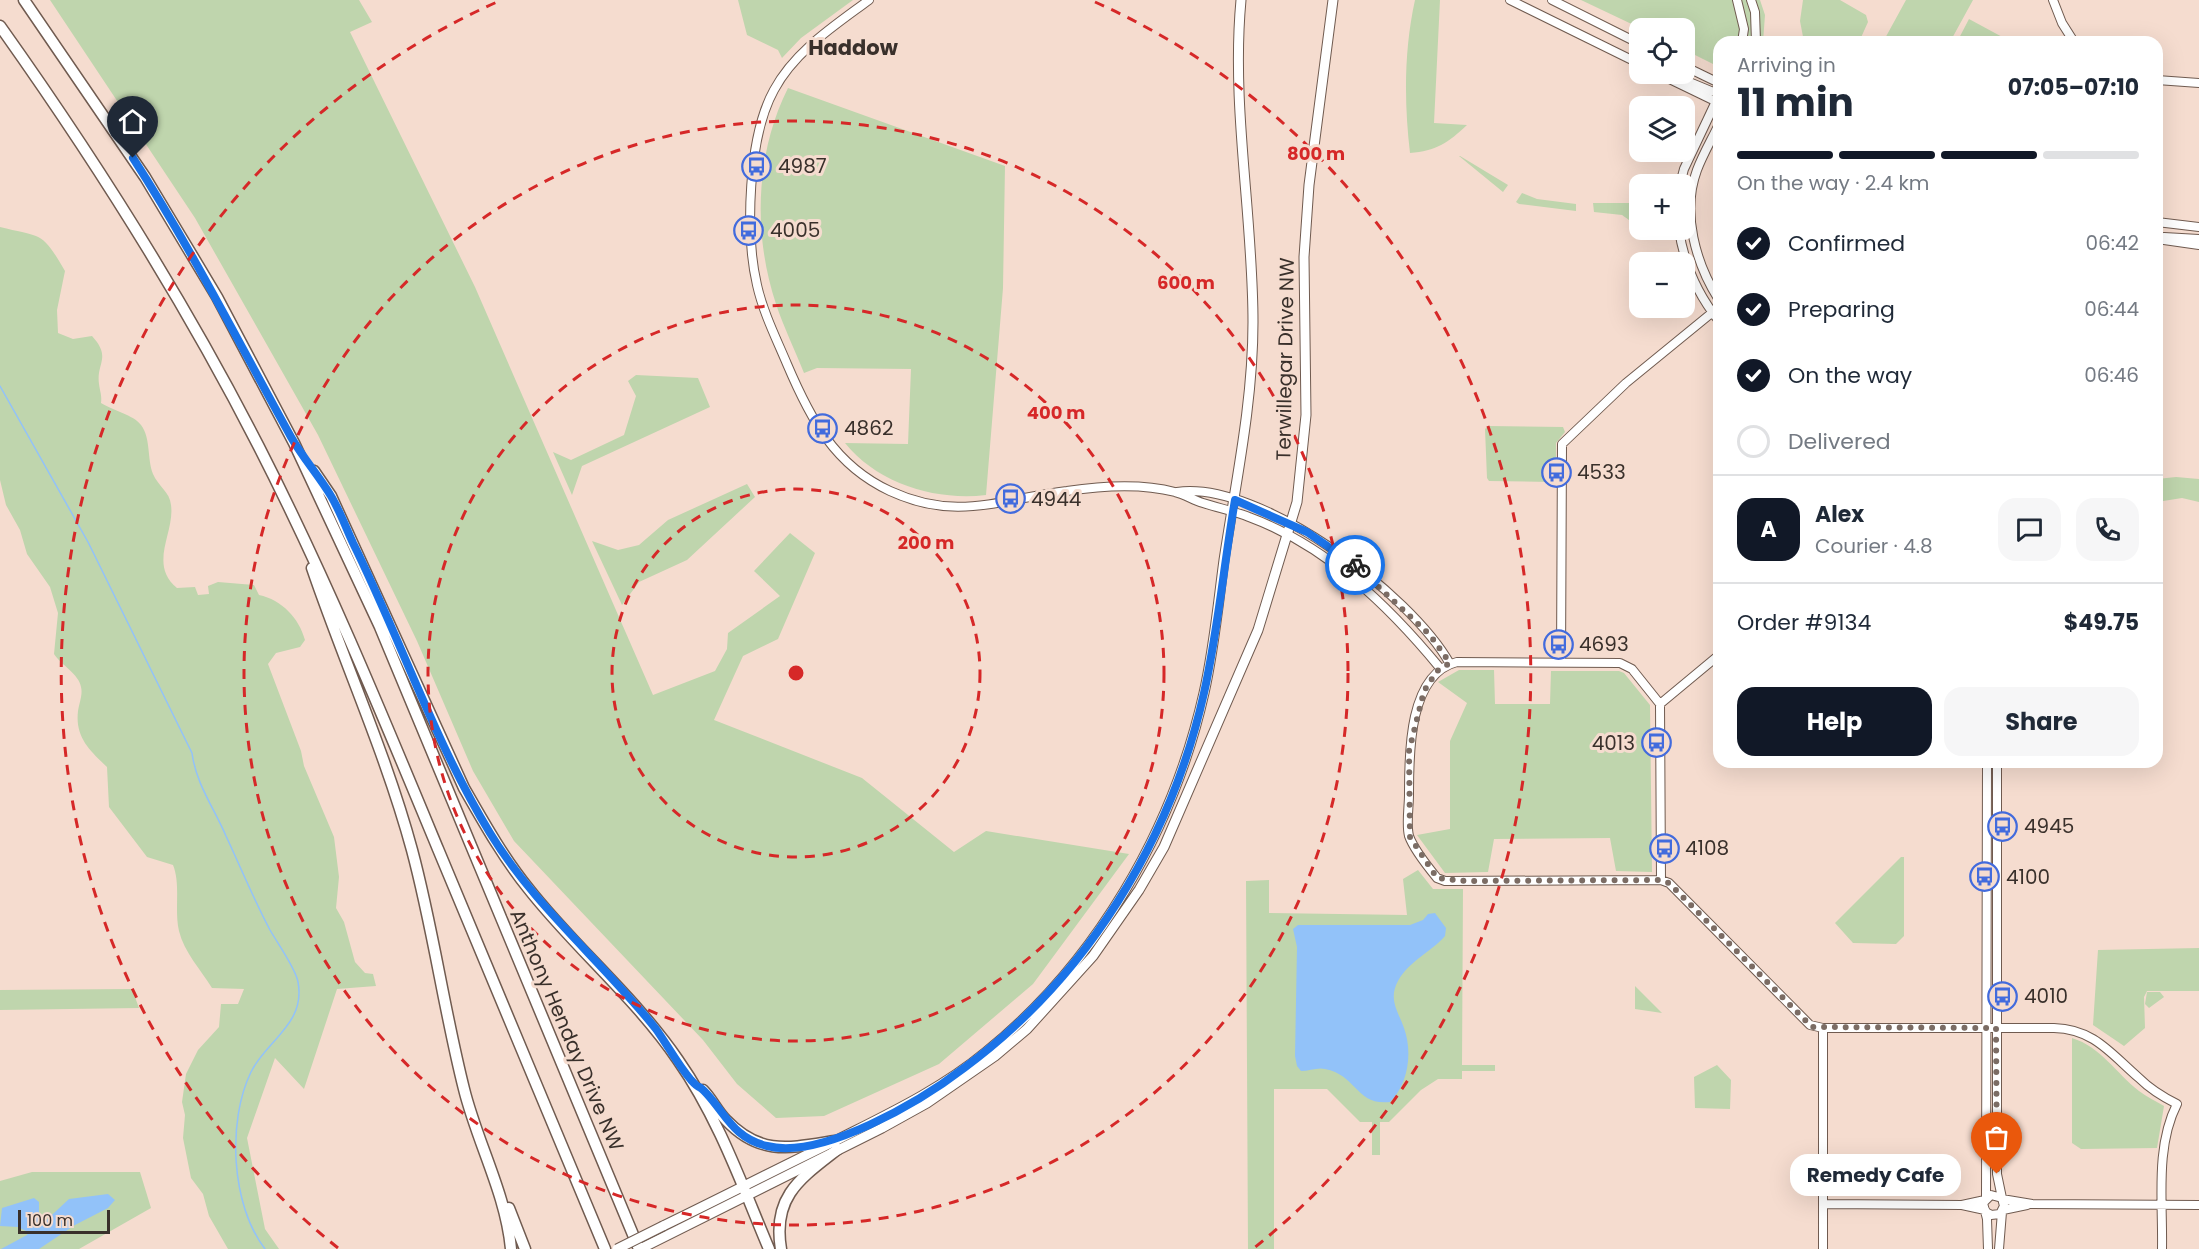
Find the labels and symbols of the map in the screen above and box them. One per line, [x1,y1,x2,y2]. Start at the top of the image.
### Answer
district label: Haddow [808,33,899,62]
pin [107,96,158,158]
text: 800 m [1287,141,1345,166]
bus stop icon: 4987 [741,150,773,182]
place label: 4987 [778,152,827,180]
bus stop icon: 4005 [733,214,765,246]
place label: 4005 [770,216,820,244]
street label: Terwillegar Drive NW [1269,257,1301,461]
text: 600 m [1157,270,1215,295]
text: 400 m [1027,400,1085,425]
bus stop icon: 4862 [807,412,839,444]
place label: 4862 [844,414,893,442]
bus stop icon: 4533 [1540,456,1572,488]
place label: 4533 [1577,458,1626,486]
bus stop icon: 4944 [994,483,1026,515]
place label: 4944 [1031,485,1081,513]
text: 200 m [898,530,954,555]
courier [1325,535,1385,595]
bus stop icon: 4693 [1542,628,1574,660]
place label: 4693 [1579,630,1629,658]
centre of rings [786,663,806,683]
bus stop icon: 4013 [1640,727,1672,759]
place label: 4013 [1592,729,1635,757]
bus stop icon: 4945 [1987,810,2019,842]
place label: 4945 [2024,812,2074,840]
bus stop icon: 4108 [1648,832,1680,864]
place label: 4108 [1685,834,1729,862]
bus stop icon: 4100 [1969,861,2001,893]
place label: 4100 [2006,863,2050,891]
street label: Anthony Henday Drive NW [503,905,631,1156]
bus stop icon: 4010 [1987,980,2019,1012]
place label: 4010 [2024,982,2068,1010]
pin [1971,1112,2022,1174]
callout: Remedy Cafe [1790,1153,1961,1195]
scale bar [18,1207,110,1234]

